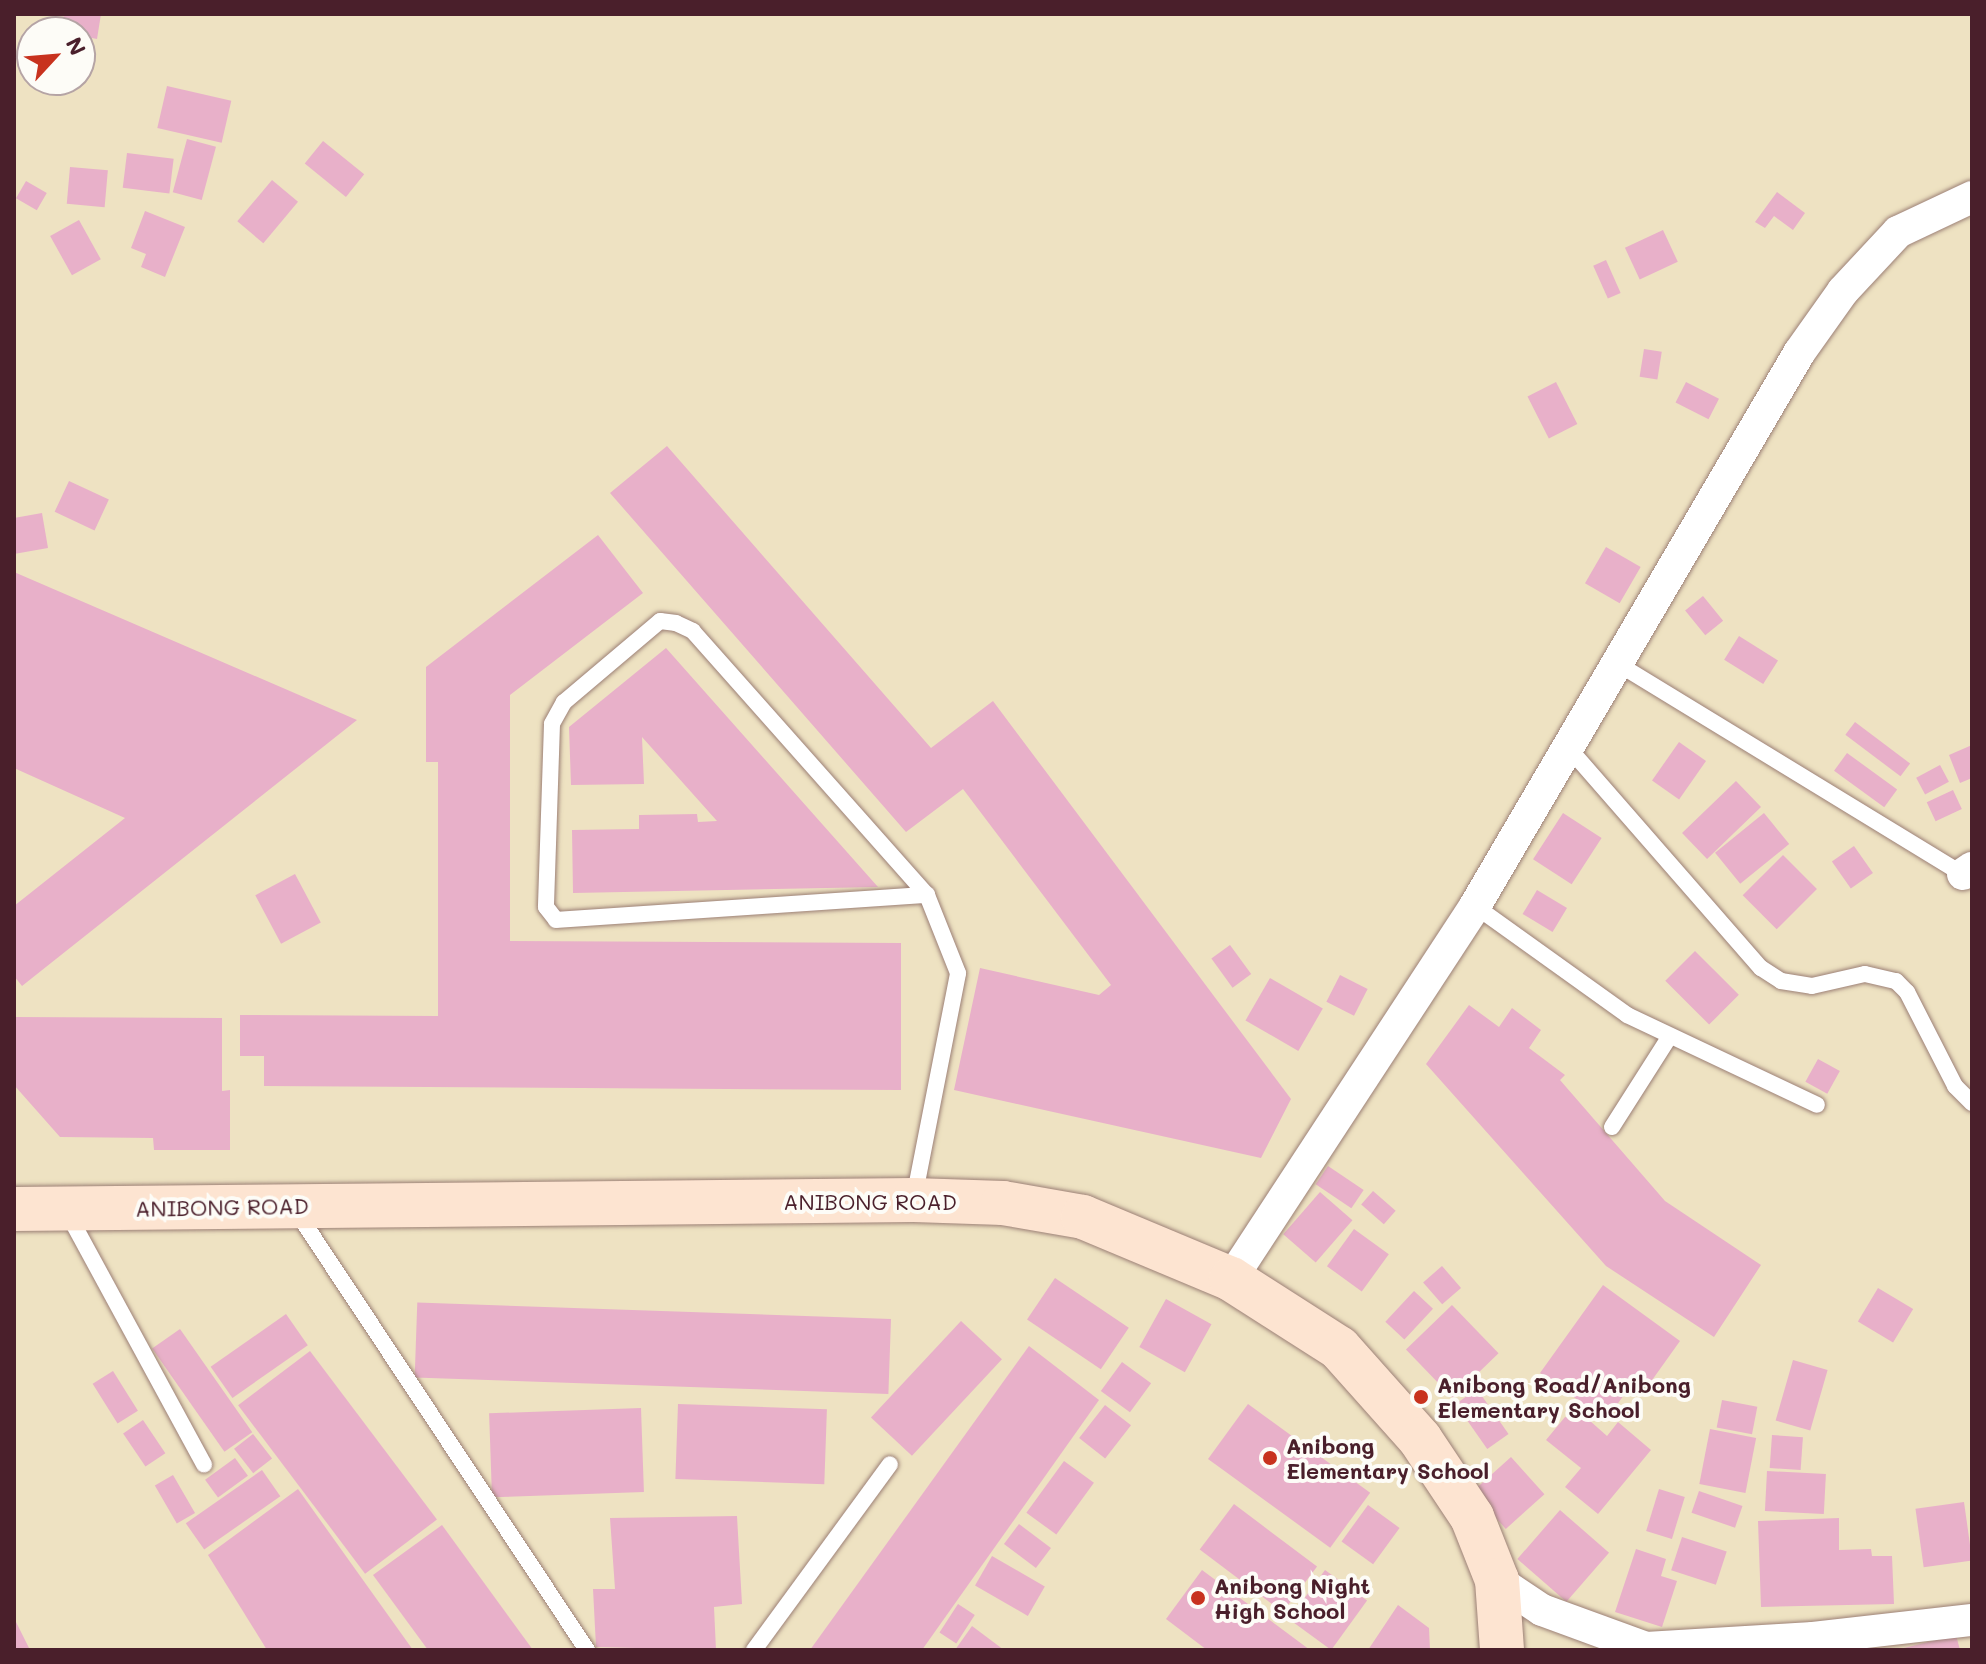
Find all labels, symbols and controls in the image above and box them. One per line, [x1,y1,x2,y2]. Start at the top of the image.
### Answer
north arrow [16,16,96,96]
text: N [60,32,93,60]
street label: ANIBONG ROAD [783,1189,957,1215]
street label: ANIBONG ROAD [135,1192,309,1222]
place label: Anibong Road/Anibong Elementary School [1437,1371,1691,1422]
marker: Anibong Road/Anibong Elementary School [1412,1388,1430,1406]
place label: Anibong Elementary School [1286,1432,1489,1484]
marker: Anibong Elementary School [1261,1449,1279,1467]
place label: Anibong Night High School [1214,1572,1370,1624]
marker: Anibong Night High School [1189,1589,1207,1607]

